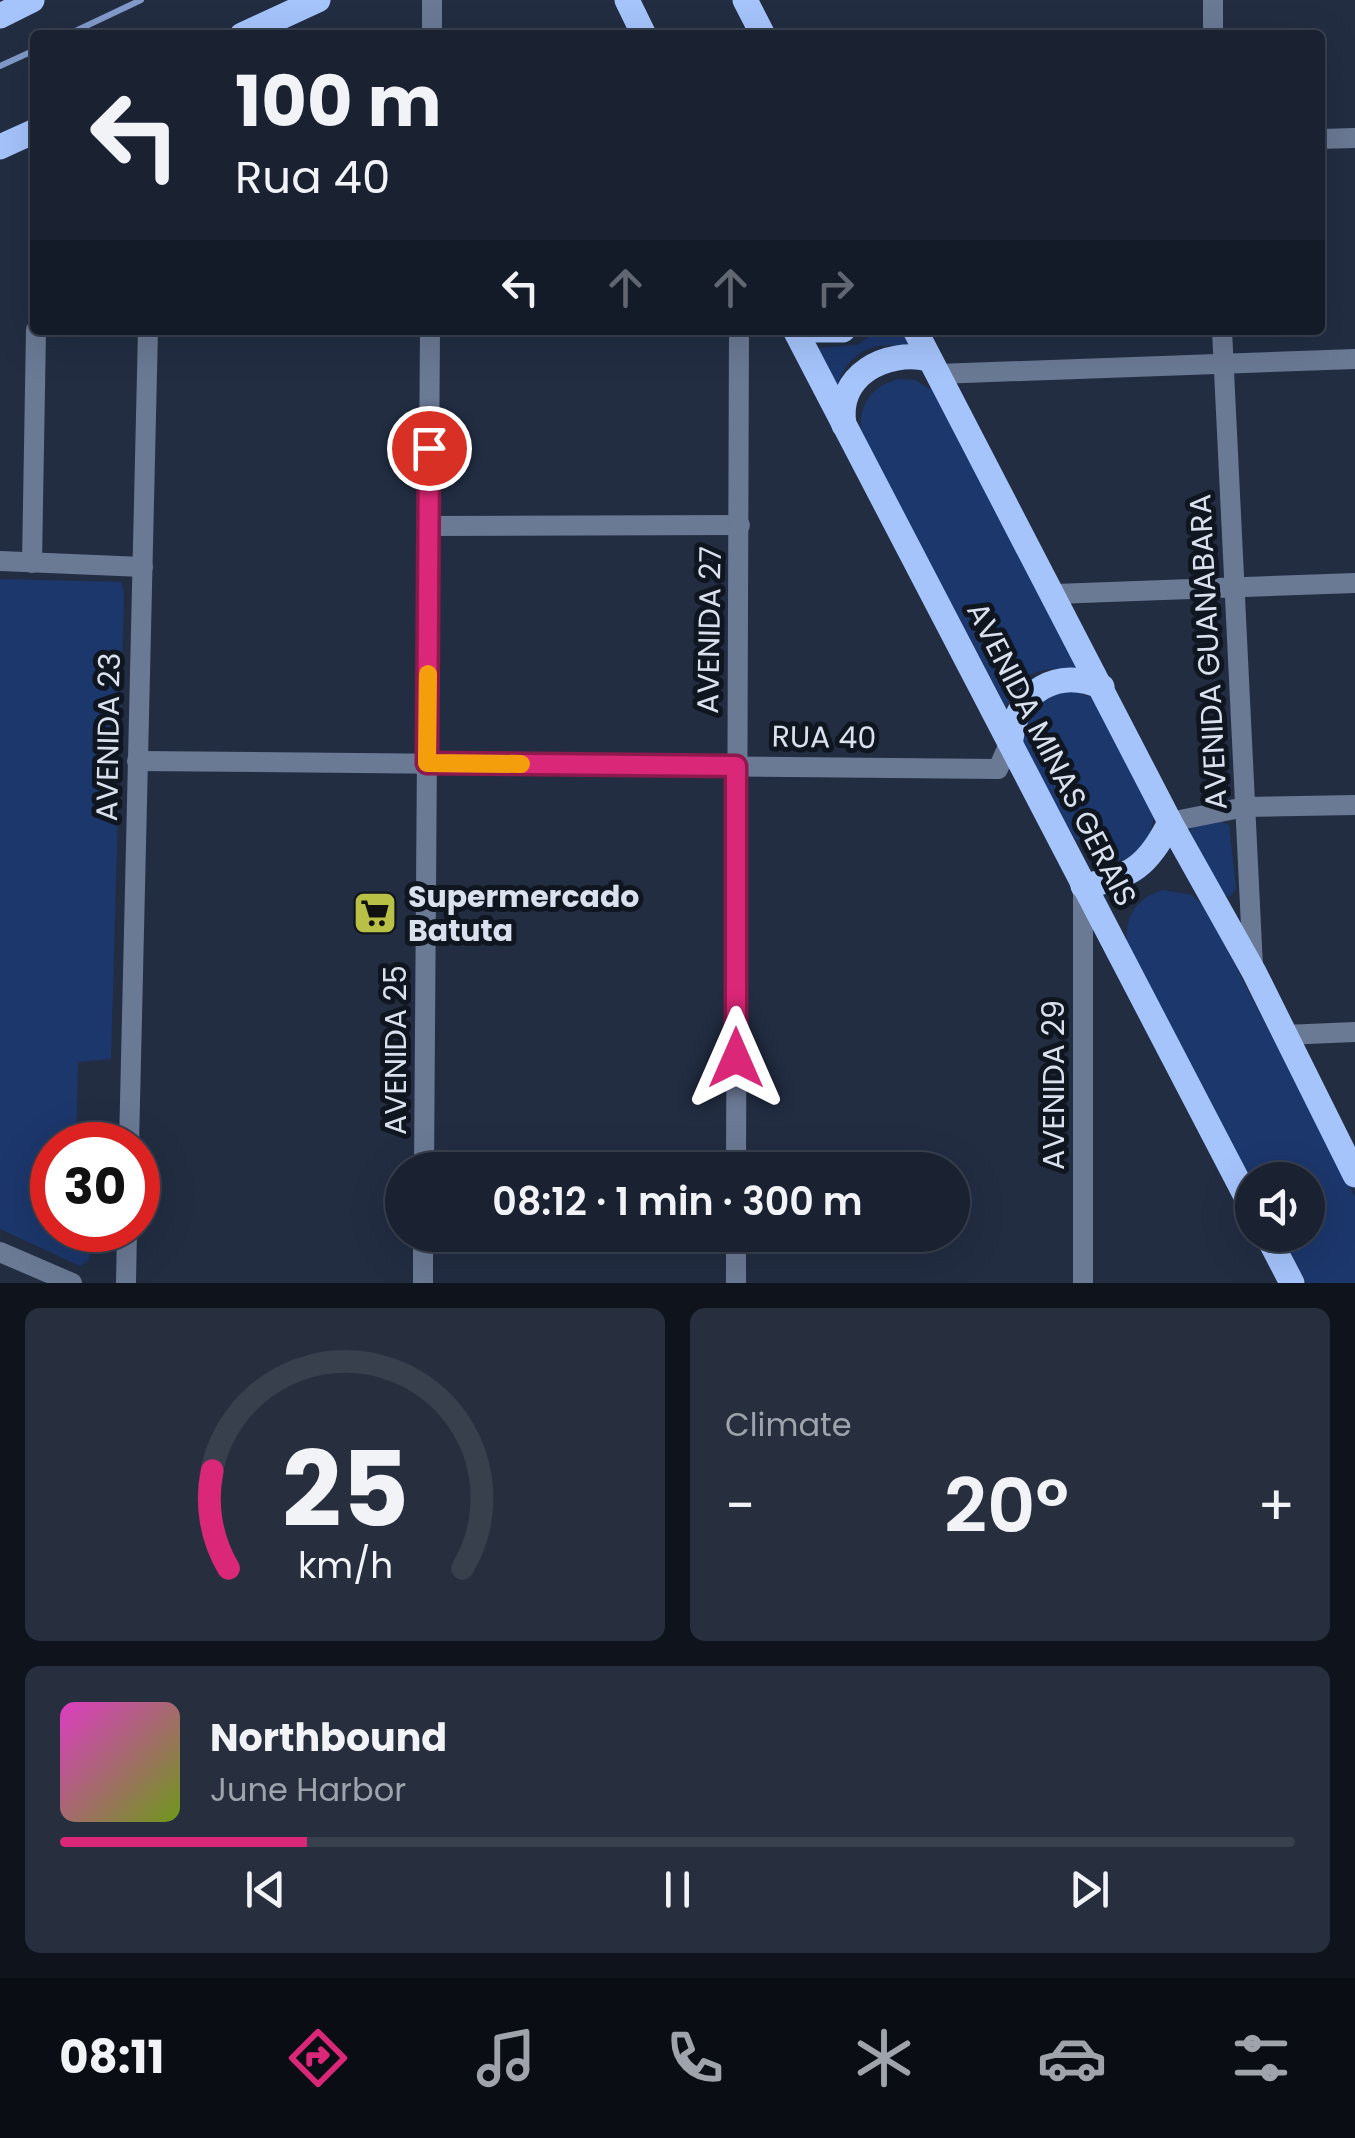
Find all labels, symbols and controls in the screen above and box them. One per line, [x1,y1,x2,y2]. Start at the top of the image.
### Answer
text: 100 m [235,52,442,151]
icon: left [70,70,200,200]
text: Rua 40 [235,146,390,209]
icon: left [493,260,548,315]
icon: ahead [598,260,653,315]
icon: ahead [703,260,758,315]
icon: right [808,260,863,315]
pin [387,406,472,491]
icon: arrive [402,421,457,476]
street label: AVENIDA GUANABARA [1178,493,1238,811]
street label: AVENIDA 27 [686,546,732,714]
street label: AVENIDA MINAS GERAIS [957,594,1147,914]
street label: AVENIDA 23 [85,652,131,822]
street label: RUA 40 [771,715,877,759]
place label: Supermercado Batuta [408,875,639,952]
supermarket icon: Supermercado Batuta [352,890,398,936]
street label: AVENIDA 25 [374,965,417,1135]
street label: AVENIDA 29 [1032,1000,1075,1170]
position arrow [684,1006,788,1110]
speed limit sign: 30 [30,1122,160,1252]
map controls [1235,1162,1325,1252]
button: sound [1235,1162,1325,1252]
text: 08:12 · 1 min · 300 m [492,1175,863,1228]
text: Climate [725,1402,852,1447]
text: 25 [282,1417,408,1562]
text: 20° [944,1453,1069,1558]
text: − [725,1467,755,1544]
text: + [1257,1467,1295,1544]
text: km/h [297,1540,393,1591]
text: Northbound [210,1711,447,1764]
text: June Harbor [210,1767,406,1812]
icon: previous [238,1862,293,1917]
icon: pause [650,1862,705,1917]
icon: next [1062,1862,1117,1917]
icon: directions [283,2023,353,2093]
icon: music [471,2023,541,2093]
icon: phone [660,2023,730,2093]
icon: climate [849,2023,919,2093]
icon: car [1037,2023,1107,2093]
icon: filters [1226,2023,1296,2093]
text: 08:11 [59,2026,164,2089]

